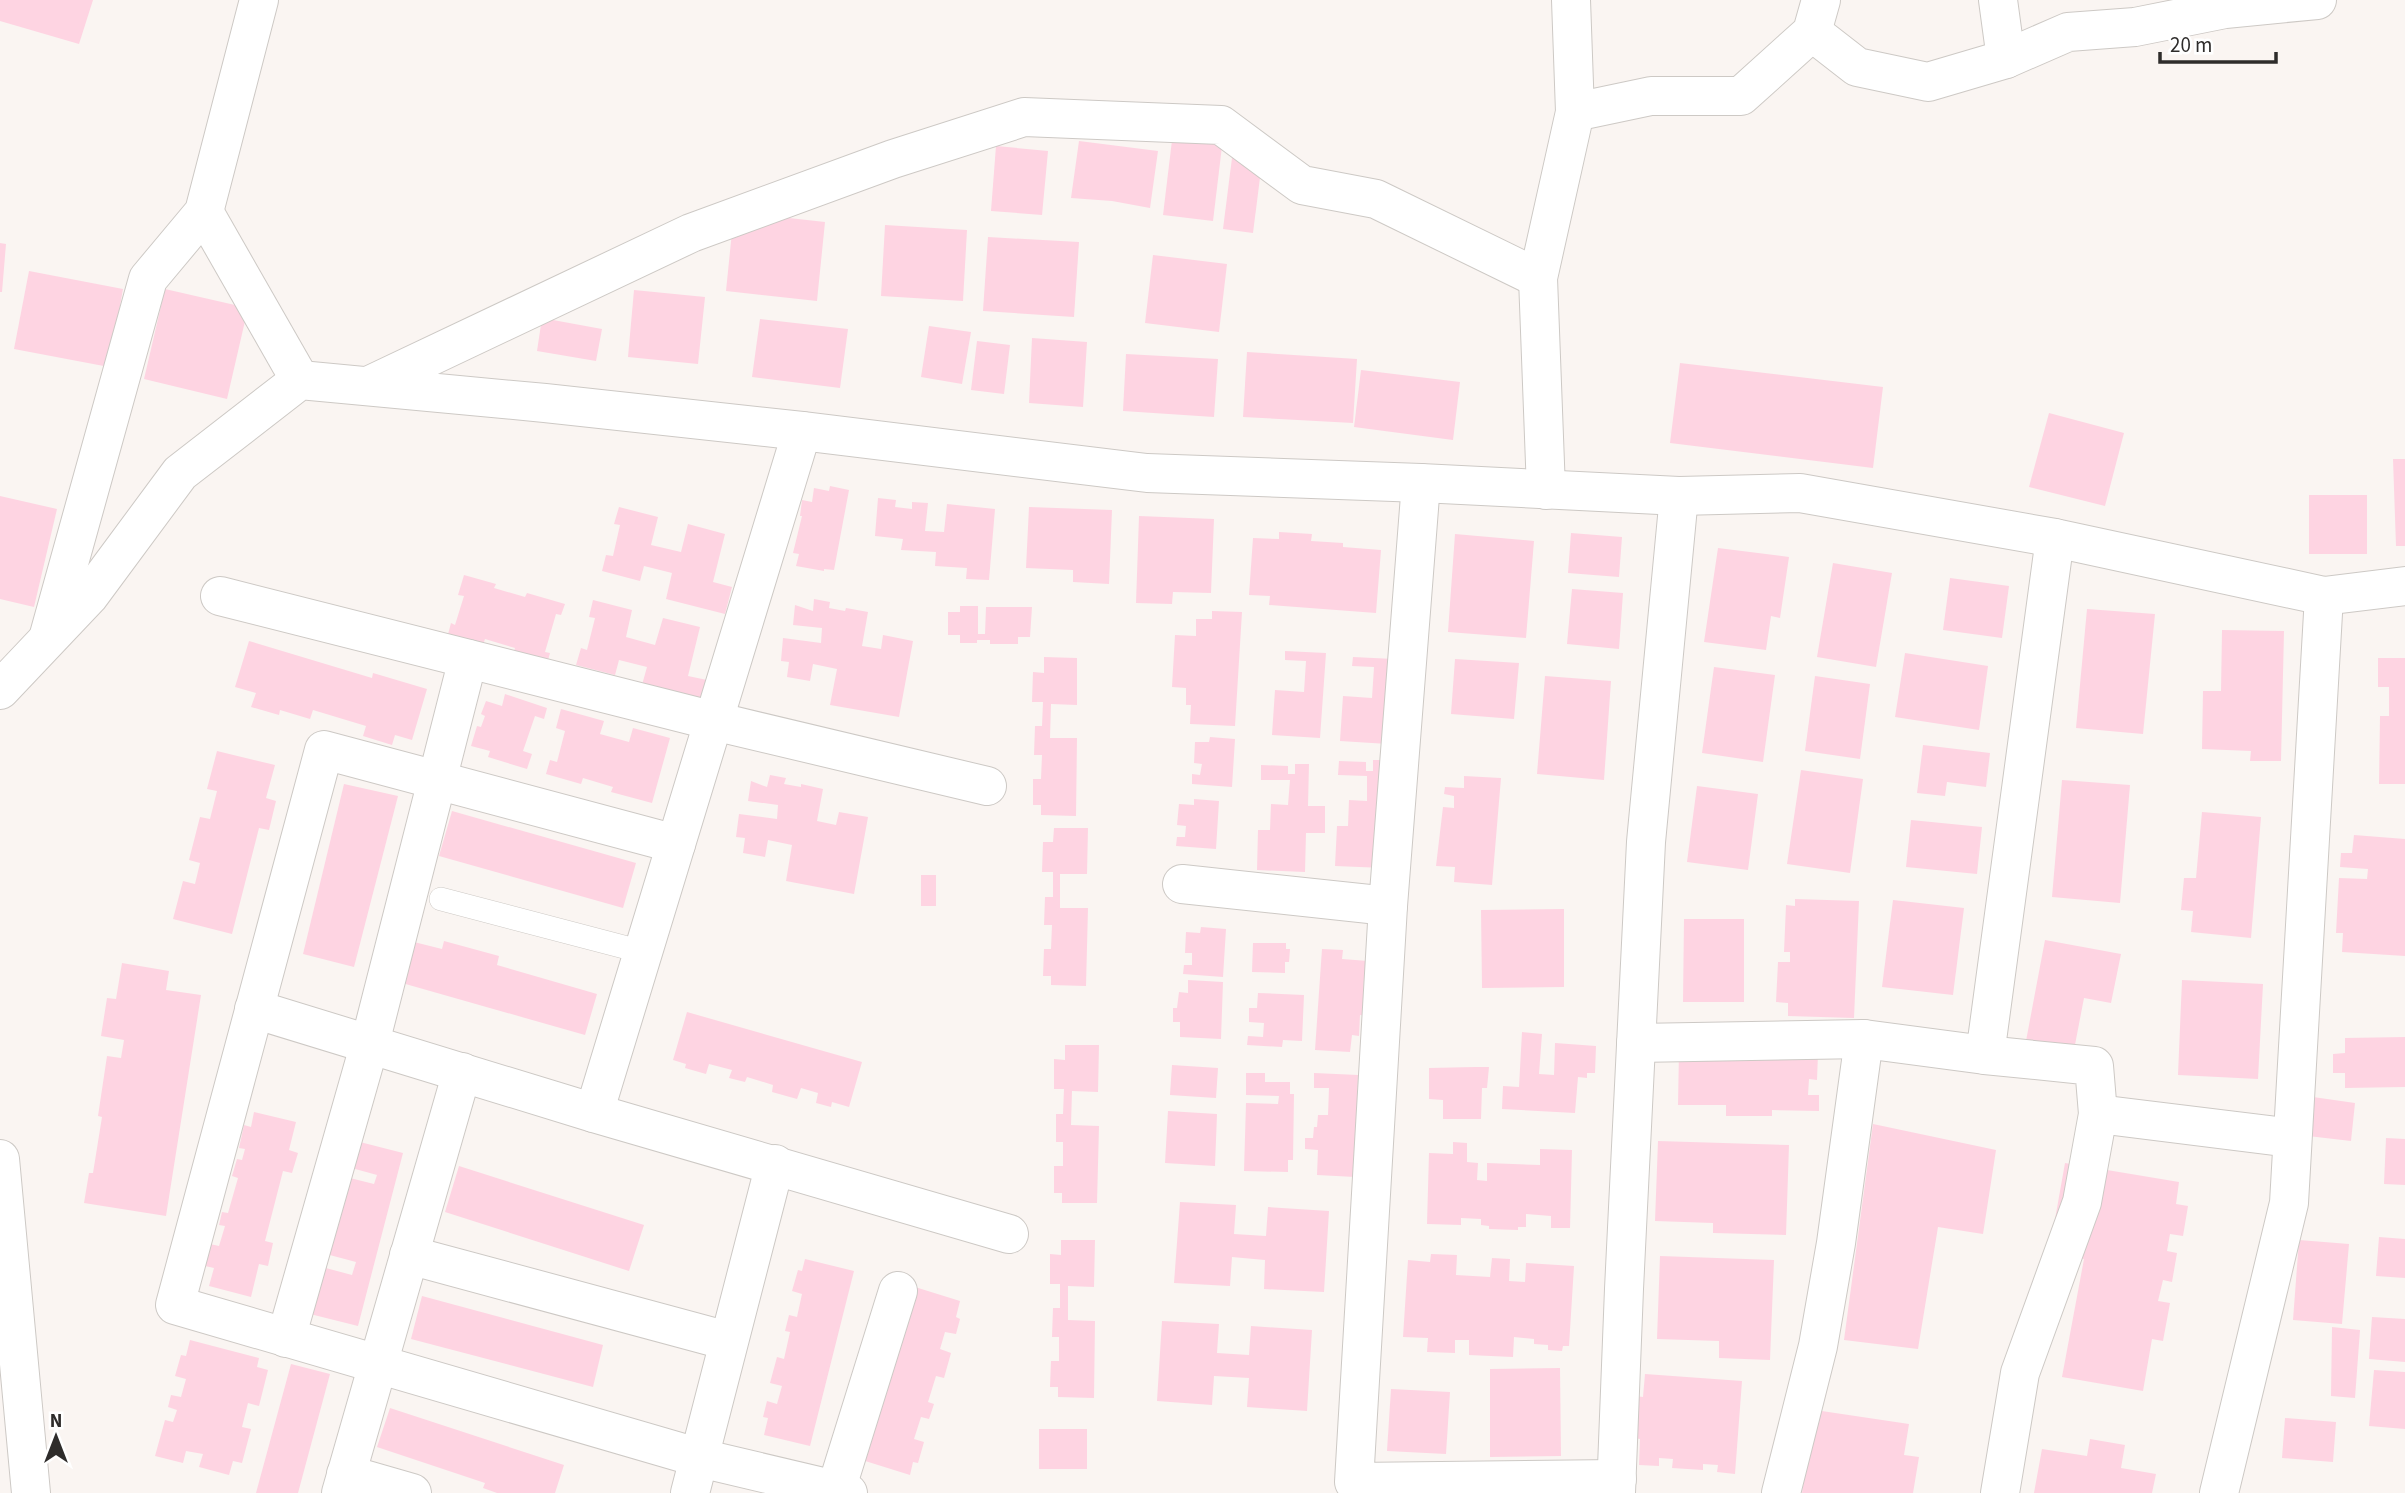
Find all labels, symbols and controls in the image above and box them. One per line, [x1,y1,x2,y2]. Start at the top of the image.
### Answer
scale bar [2160,21,2276,65]
text: 20 m [2170,30,2212,60]
north arrow [21,1402,91,1472]
text: N [50,1408,62,1435]

